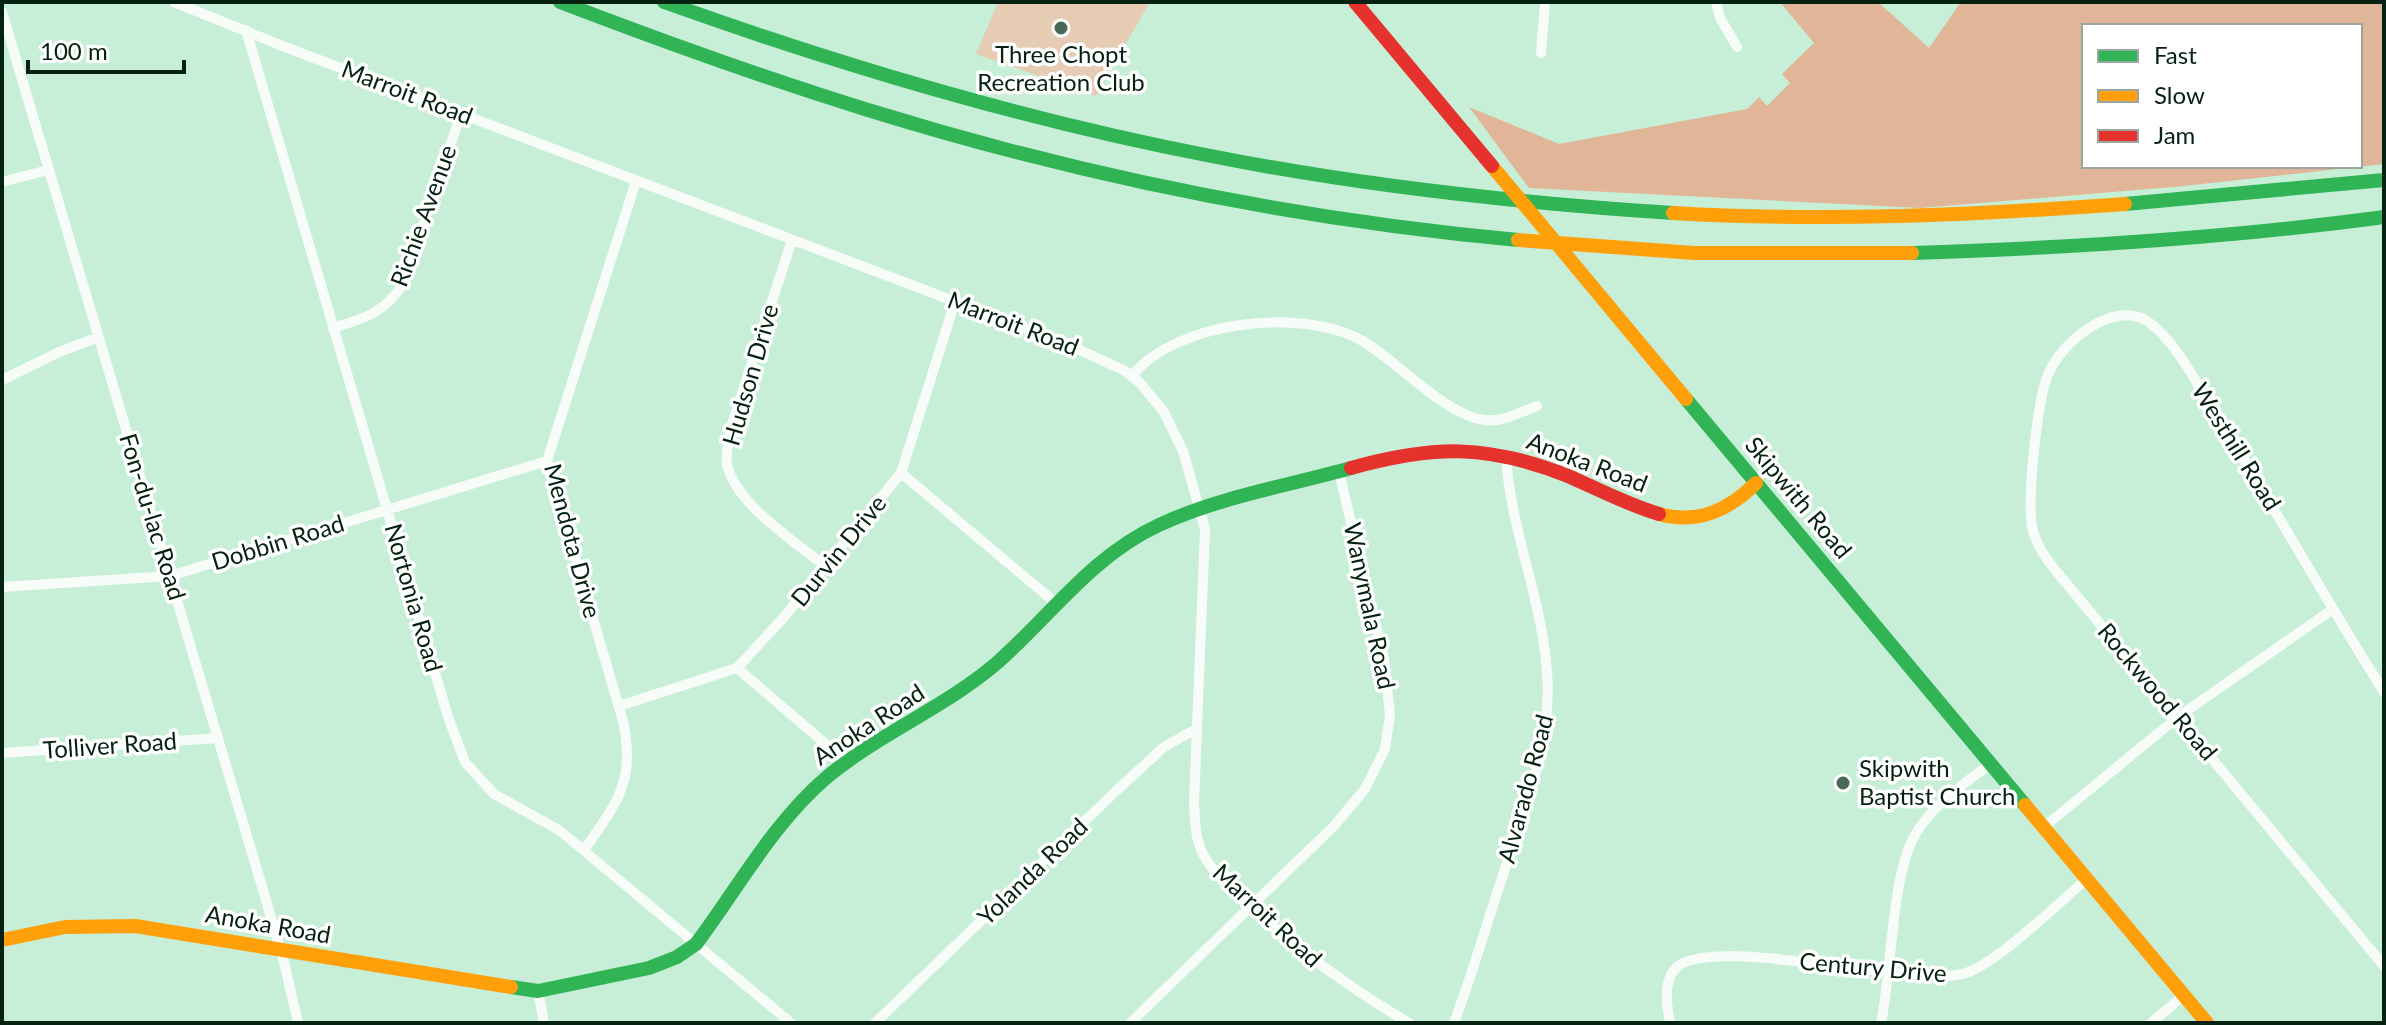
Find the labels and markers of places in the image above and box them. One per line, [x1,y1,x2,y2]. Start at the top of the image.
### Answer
marker: Three Chopt Recreation Club [1052,19,1070,37]
place label: Three Chopt Recreation Club [977,39,1145,96]
place label: Skipwith Baptist Church [1859,753,2015,810]
marker: Skipwith Baptist Church [1834,774,1852,792]

